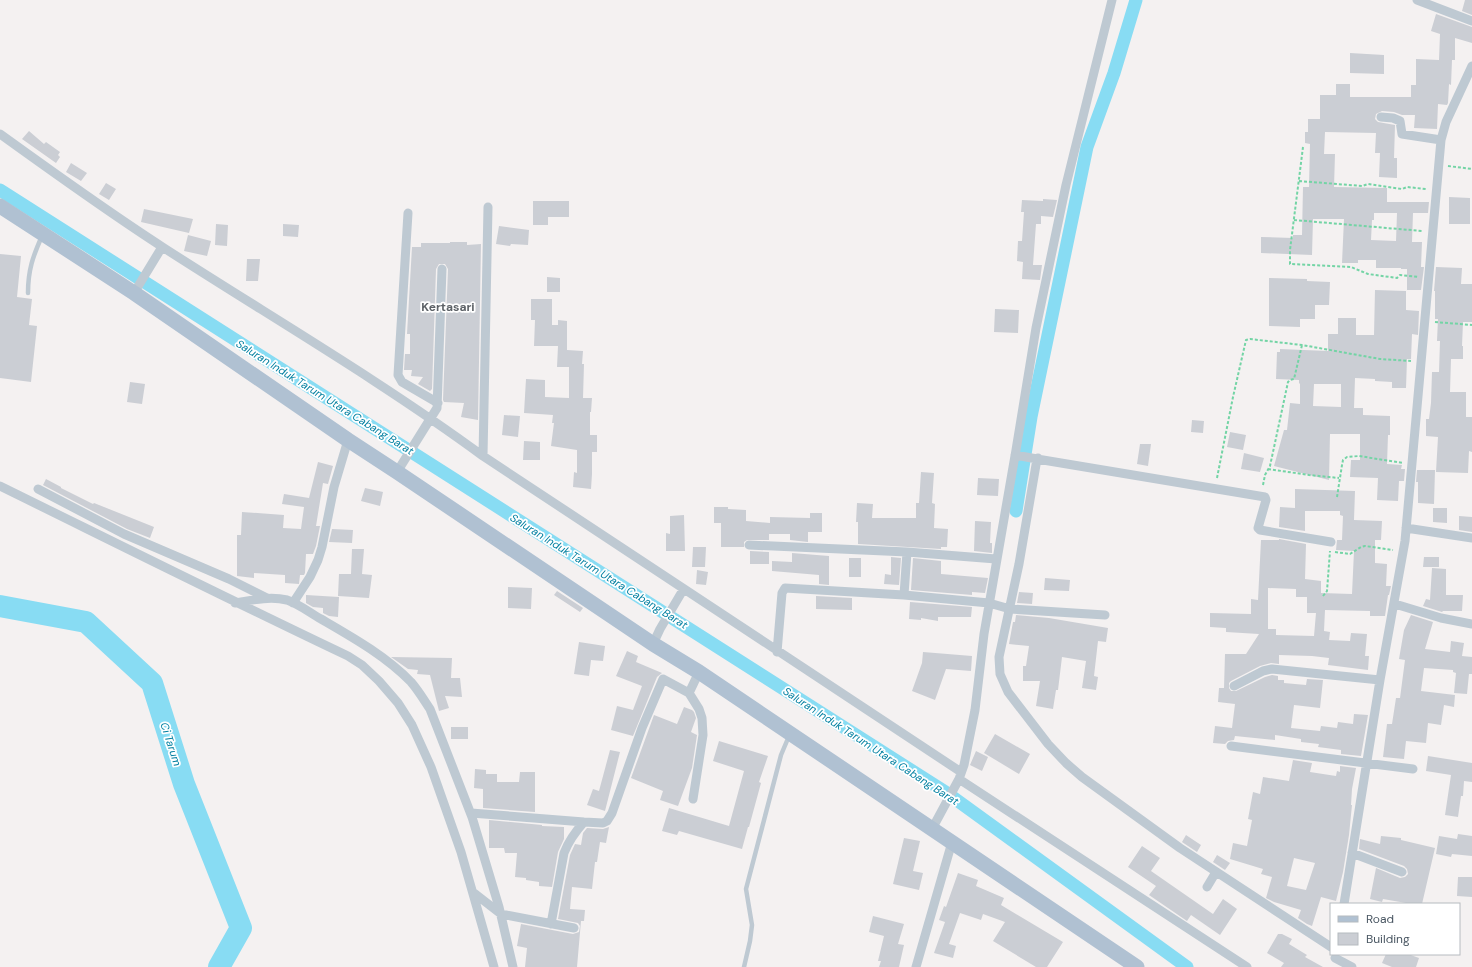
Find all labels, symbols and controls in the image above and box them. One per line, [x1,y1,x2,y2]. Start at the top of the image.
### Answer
district label: Kertasari [421,299,475,315]
water label: Saluran Induk Tarum Utara Cabang Barat [234,336,417,458]
water label: Saluran Induk Tarum Utara Cabang Barat [508,510,691,632]
water label: Saluran Induk Tarum Utara Cabang Barat [781,684,962,809]
water label: Ci Tarum [157,720,185,768]
legend [1330,903,1460,955]
text: Road [1366,911,1394,927]
text: Building [1366,931,1410,947]

